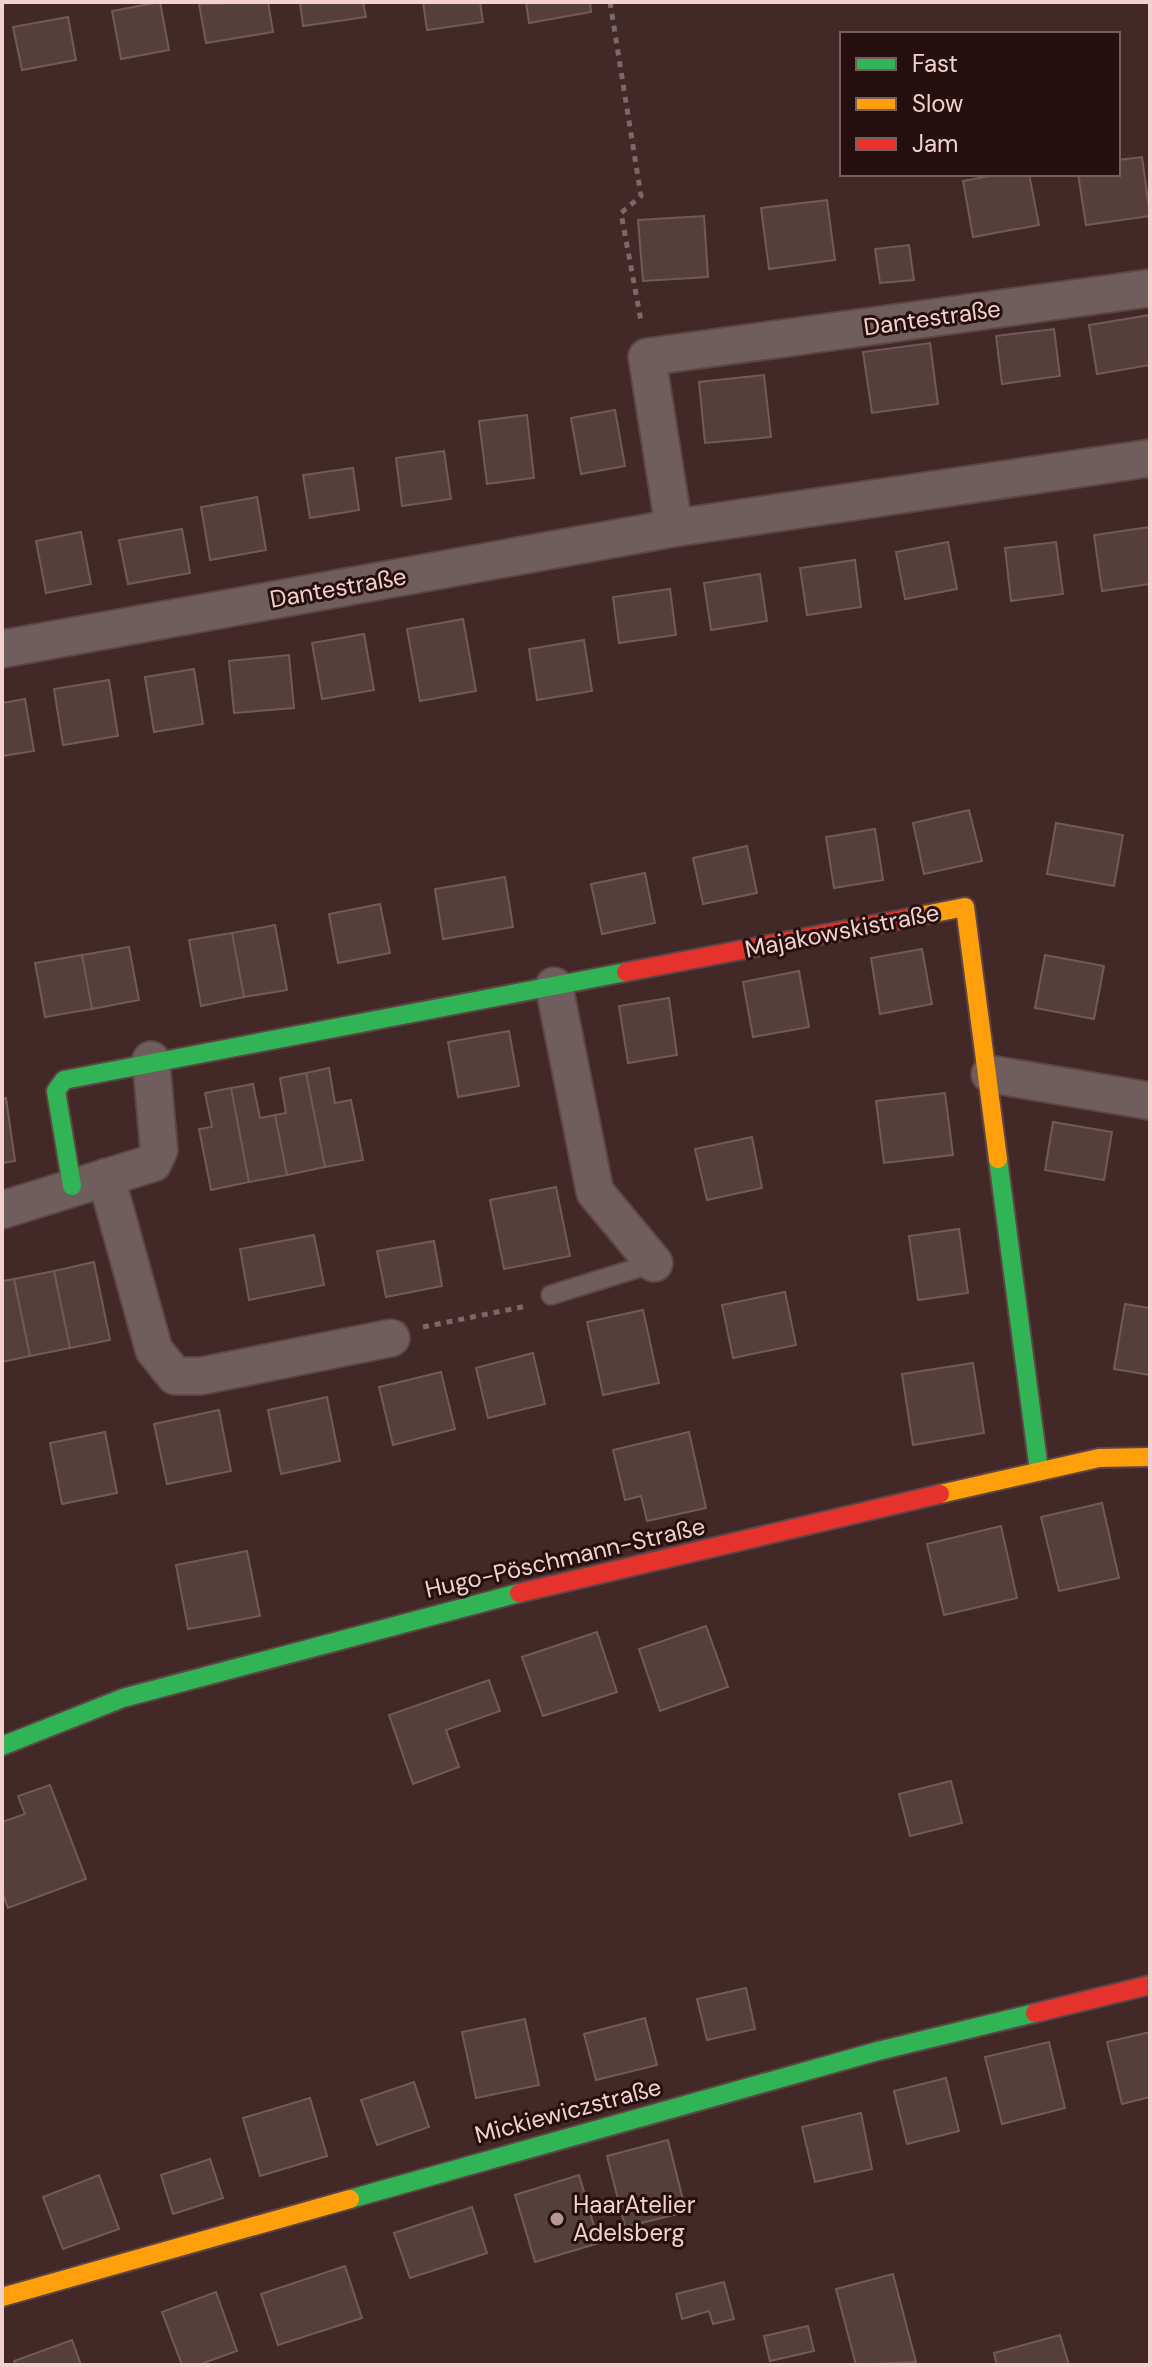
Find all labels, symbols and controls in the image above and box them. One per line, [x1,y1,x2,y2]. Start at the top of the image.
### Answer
legend [840,32,1120,176]
text: Fast [912,48,958,79]
text: Slow [912,88,963,119]
text: Jam [912,128,958,159]
street label: Dantestraße [861,293,1002,342]
street label: Dantestraße [267,560,409,615]
street label: Majakowskistraße [742,896,942,965]
street label: Hugo-Pöschmann-Straße [422,1510,708,1605]
street label: Mickiewiczstraße [471,2071,664,2150]
place label: HaarAtelier Adelsberg [573,2189,696,2248]
marker: HaarAtelier Adelsberg [548,2210,566,2228]

